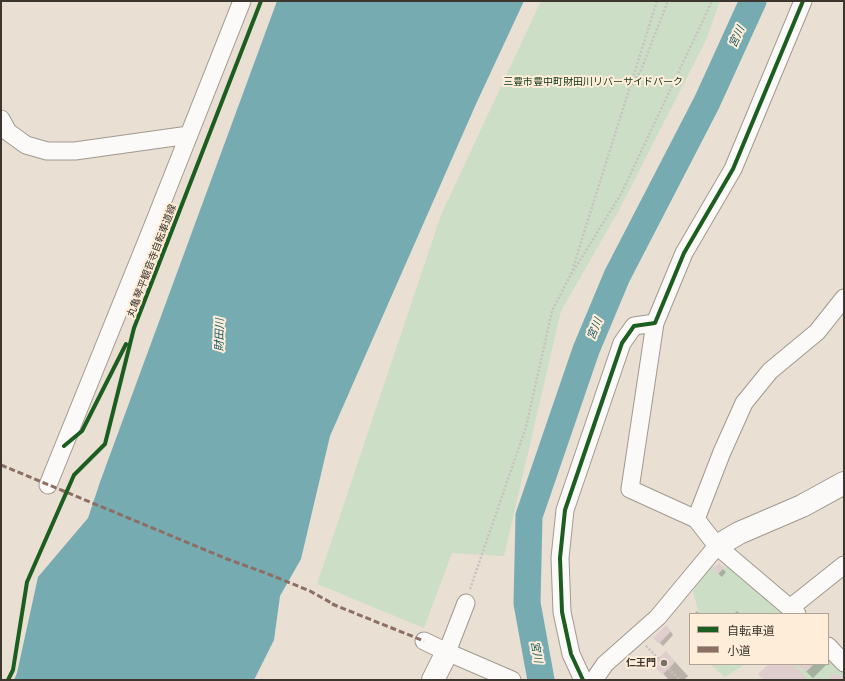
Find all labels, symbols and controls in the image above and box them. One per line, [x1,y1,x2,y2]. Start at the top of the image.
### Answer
water label: 宮川 [726,24,748,50]
park label: 三豊市豊中町財田川リバーサイドパーク [503,76,683,88]
street label: 丸亀琴平観音寺自転車道線 [125,203,179,319]
water label: 宮川 [585,316,605,342]
water label: 財田川 [213,318,227,352]
legend [689,613,829,665]
text: 自転車道 [727,623,775,638]
water label: 宮川 [528,640,544,664]
text: 小道 [727,643,751,658]
place label: 仁王門 [626,657,656,669]
marker: 仁王門 [659,658,669,668]

